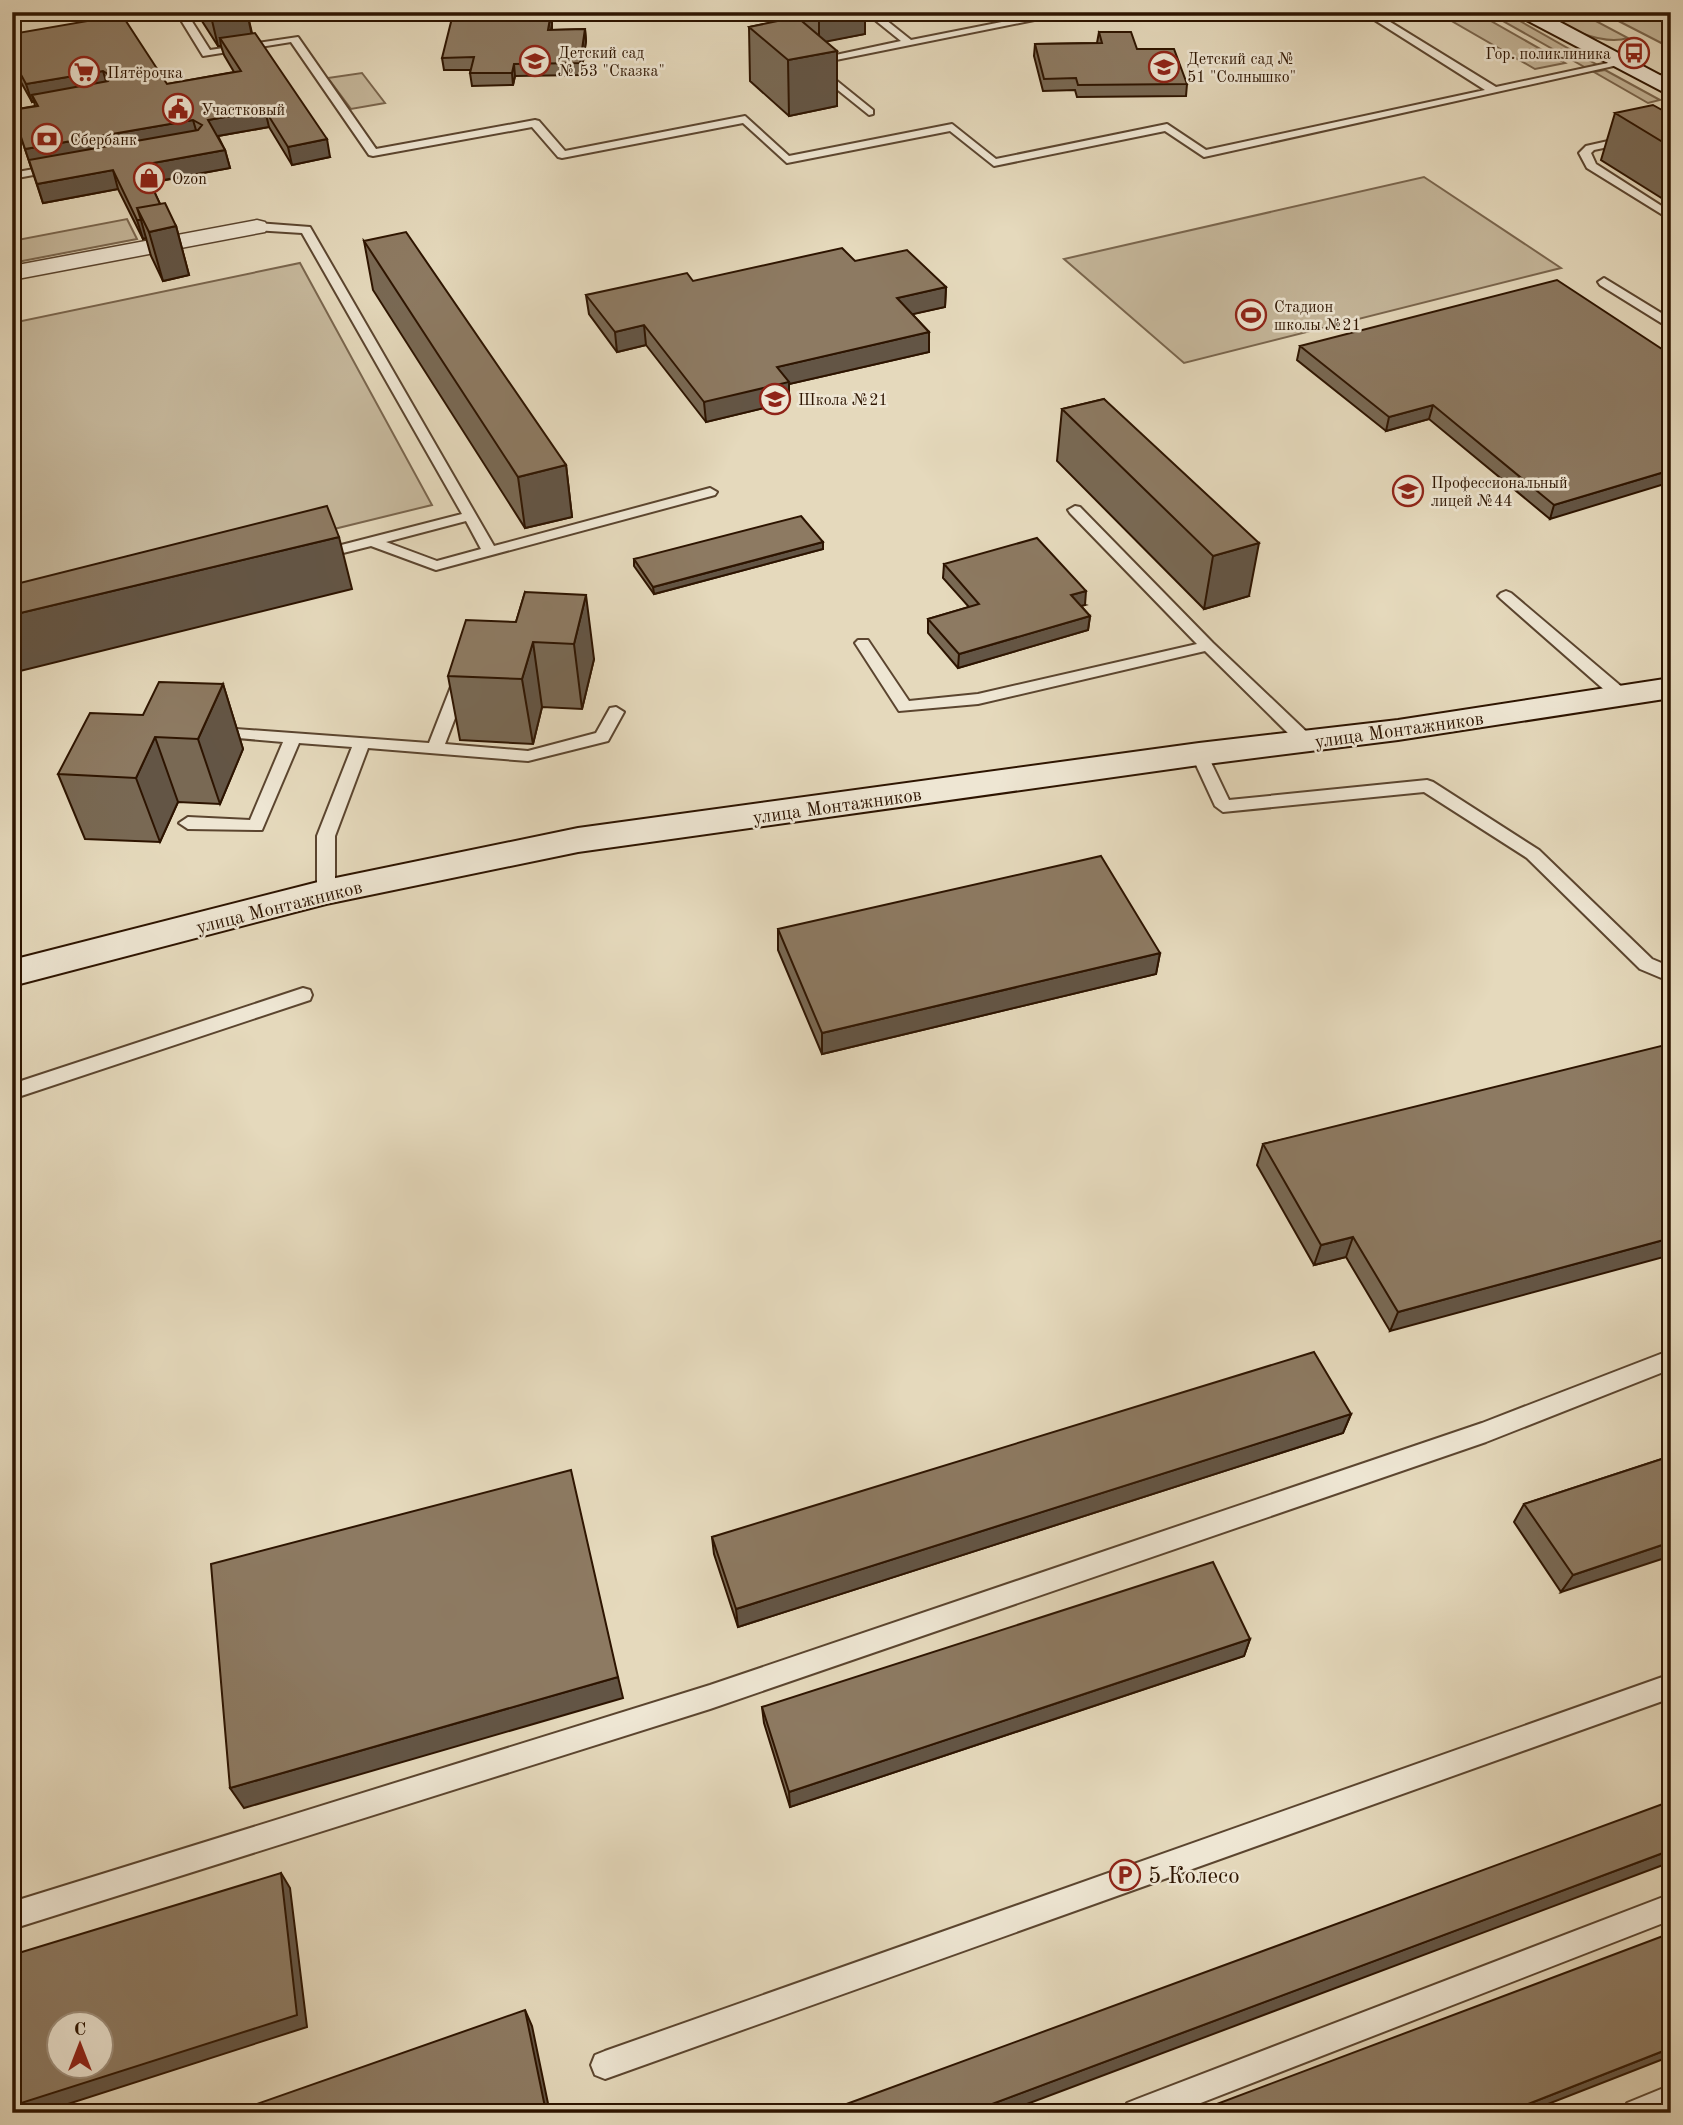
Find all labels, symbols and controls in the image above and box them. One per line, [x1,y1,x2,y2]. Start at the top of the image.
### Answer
bus stop icon: Гор. поликлиника [1617,36,1651,70]
school or university icon: Детский сад № 53 "Сказка" [518,44,552,78]
place label: Детский сад № 53 "Сказка" [558,46,665,80]
place label: Гор. поликлиника [1485,47,1611,63]
school or university icon: Детский сад № 51 "Солнышко" [1147,50,1181,84]
place label: Детский сад № 51 "Солнышко" [1187,52,1296,86]
supermarket icon: Пятёрочка [67,55,101,89]
place label: Пятёрочка [107,66,183,82]
public building icon: Участковый [161,92,195,126]
place label: Участковый [201,103,285,119]
bank icon: Сбербанк [30,122,64,156]
place label: Сбербанк [70,133,137,149]
shop icon: Ozon [132,161,166,195]
place label: Ozon [172,172,207,188]
sports icon: Стадион школы №21 [1234,298,1268,332]
place label: Стадион школы №21 [1274,300,1361,334]
school or university icon: Школа №21 [758,382,792,416]
place label: Школа №21 [798,393,888,409]
school or university icon: Профессиональный лицей №44 [1391,474,1425,508]
place label: Профессиональный лицей №44 [1431,476,1568,510]
street label: улица Монтажников [1314,710,1485,753]
street label: улица Монтажников [752,786,923,829]
street label: улица Монтажников [195,879,365,938]
parking icon: 5 Колесо [1108,1858,1142,1892]
place label: 5 Колесо [1148,1865,1240,1888]
north arrow [46,2010,116,2080]
text: С [74,2021,86,2040]

